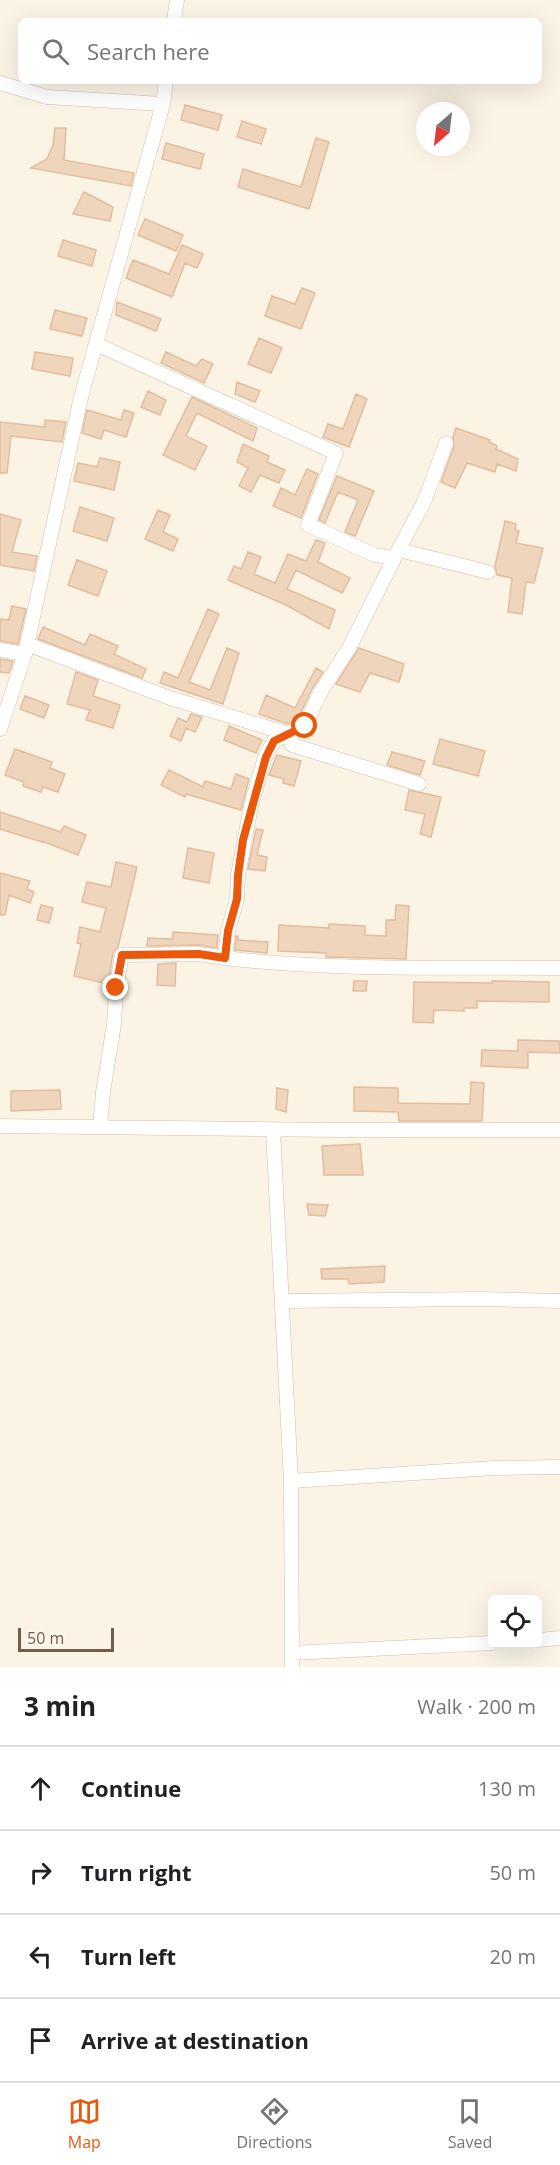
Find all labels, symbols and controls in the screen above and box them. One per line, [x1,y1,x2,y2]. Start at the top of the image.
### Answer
search box [18,18,542,84]
icon: search [39,35,72,68]
text: Search here [87,36,210,66]
north arrow [416,102,470,156]
route start [291,712,317,738]
route end [102,974,128,1000]
map controls [488,1595,542,1649]
button: locate [488,1595,542,1649]
scale bar [18,1625,114,1652]
text: 50 m [27,1627,64,1649]
text: 3 min [24,1688,96,1724]
text: Walk · 200 m [417,1693,536,1720]
icon: ahead [24,1772,57,1805]
text: Continue [81,1773,181,1803]
text: 130 m [478,1775,536,1802]
icon: right [24,1856,57,1889]
text: Turn right [81,1857,192,1887]
text: 50 m [489,1859,536,1886]
icon: left [24,1940,57,1973]
text: Turn left [81,1941,176,1971]
text: 20 m [489,1943,536,1970]
icon: arrive [24,2024,57,2057]
text: Arrive at destination [81,2025,309,2055]
tab: Map [68,2095,101,2153]
tab: Directions [236,2095,312,2153]
tab: Saved [448,2095,492,2153]

